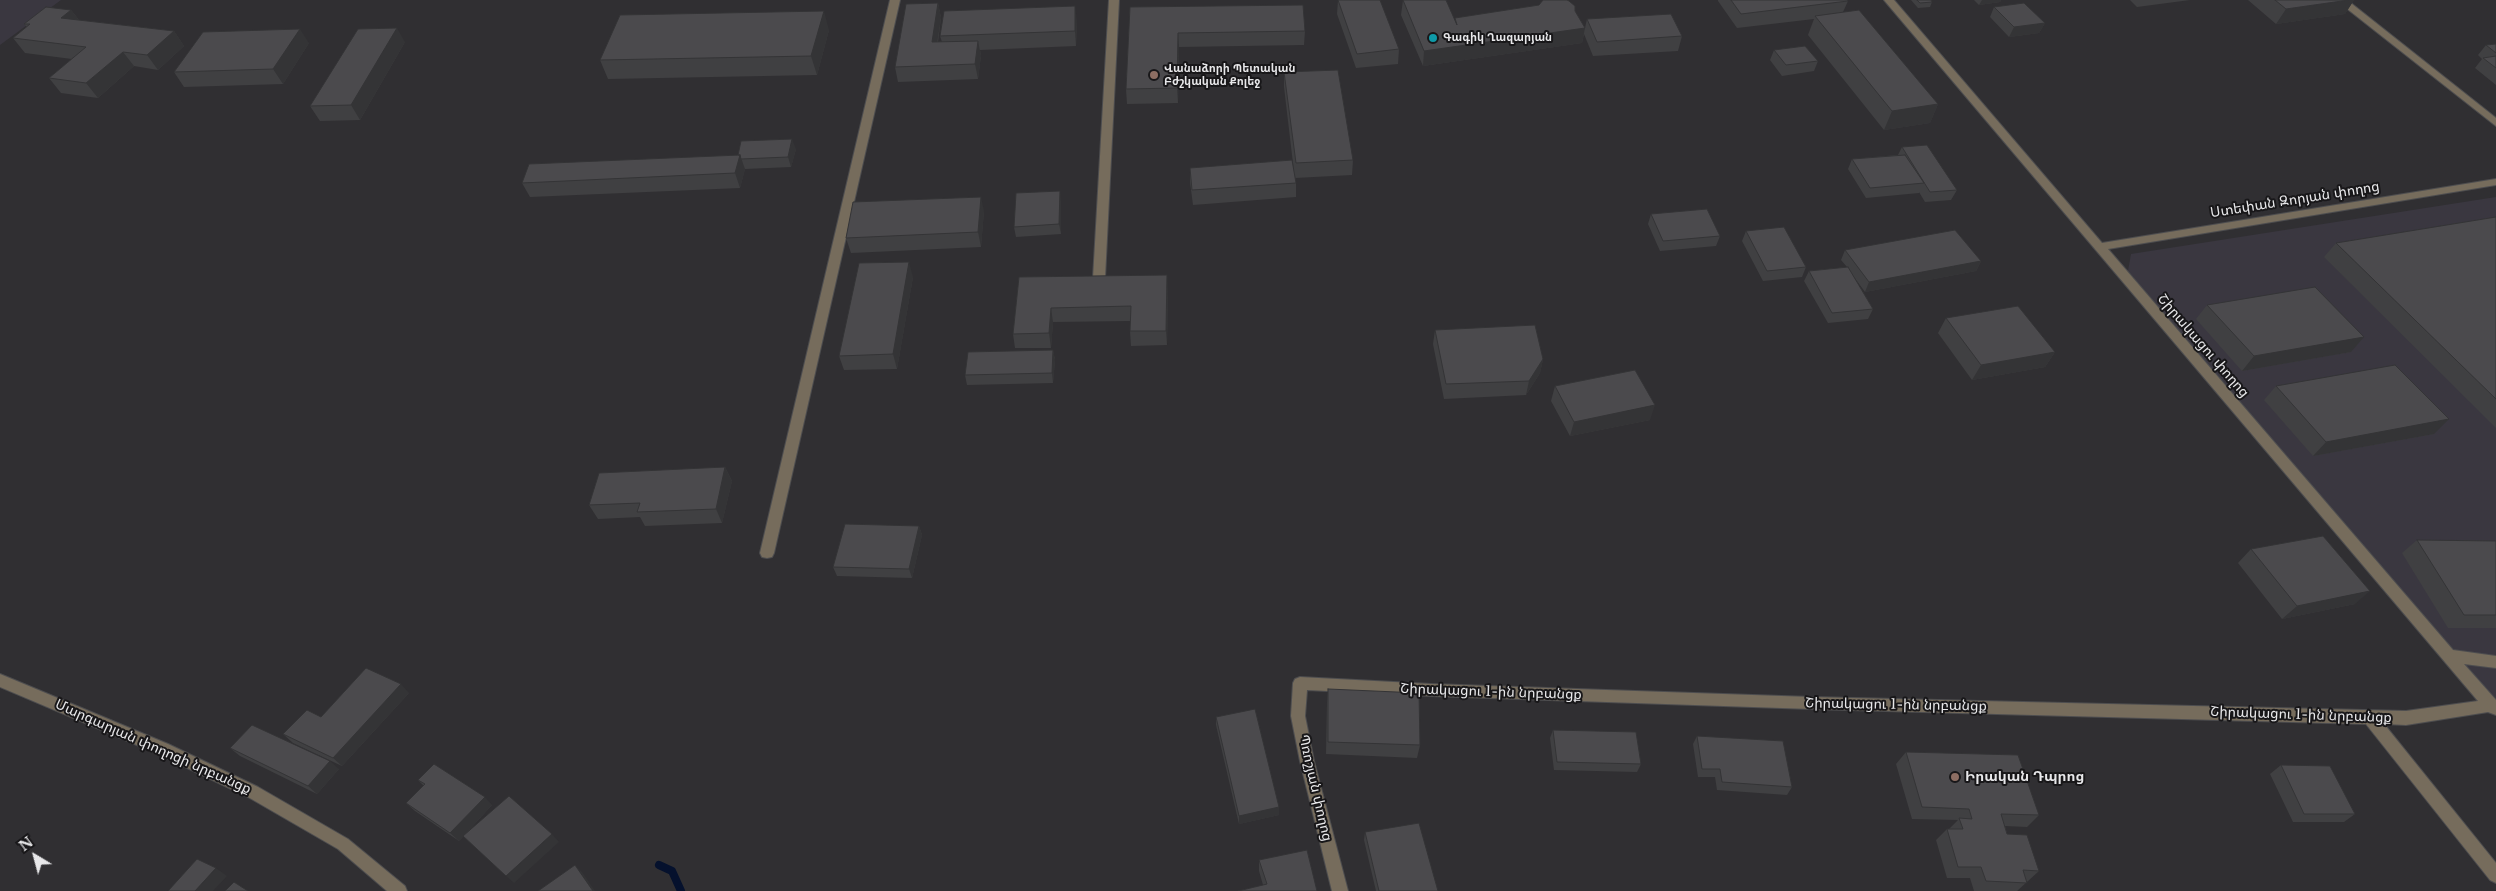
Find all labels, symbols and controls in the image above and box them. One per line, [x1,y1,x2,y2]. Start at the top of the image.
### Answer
place label: Գագիկ Ղազարյան [1443,31,1552,45]
marker: Գագիկ Ղազարյան [1427,32,1439,44]
place label: Վանաձորի Պետական Բժշկական Քոլեջ [1164,62,1295,88]
marker: Վանաձորի Պետական Բժշկական Քոլեջ [1148,69,1160,81]
street label: Ստեփան Զորյան փողոց [2209,178,2381,222]
street label: Շիրակացու փողոց [2154,291,2252,401]
street label: Շիրակացու 1-ին նրբանցք [1400,680,1582,704]
street label: Շիրակացու 1-ին նրբանցք [1805,695,1987,715]
street label: Մարգարյան փողոցի նրբանցք [52,696,254,798]
street label: Շիրակացու 1-ին նրբանցք [2210,703,2392,727]
street label: Պռոշյան փողոց [1295,733,1335,843]
place label: Իրական Դպրոց [1965,769,2084,785]
marker: Իրական Դպրոց [1949,771,1961,783]
north arrow [10,831,60,881]
text: N [15,833,37,855]

